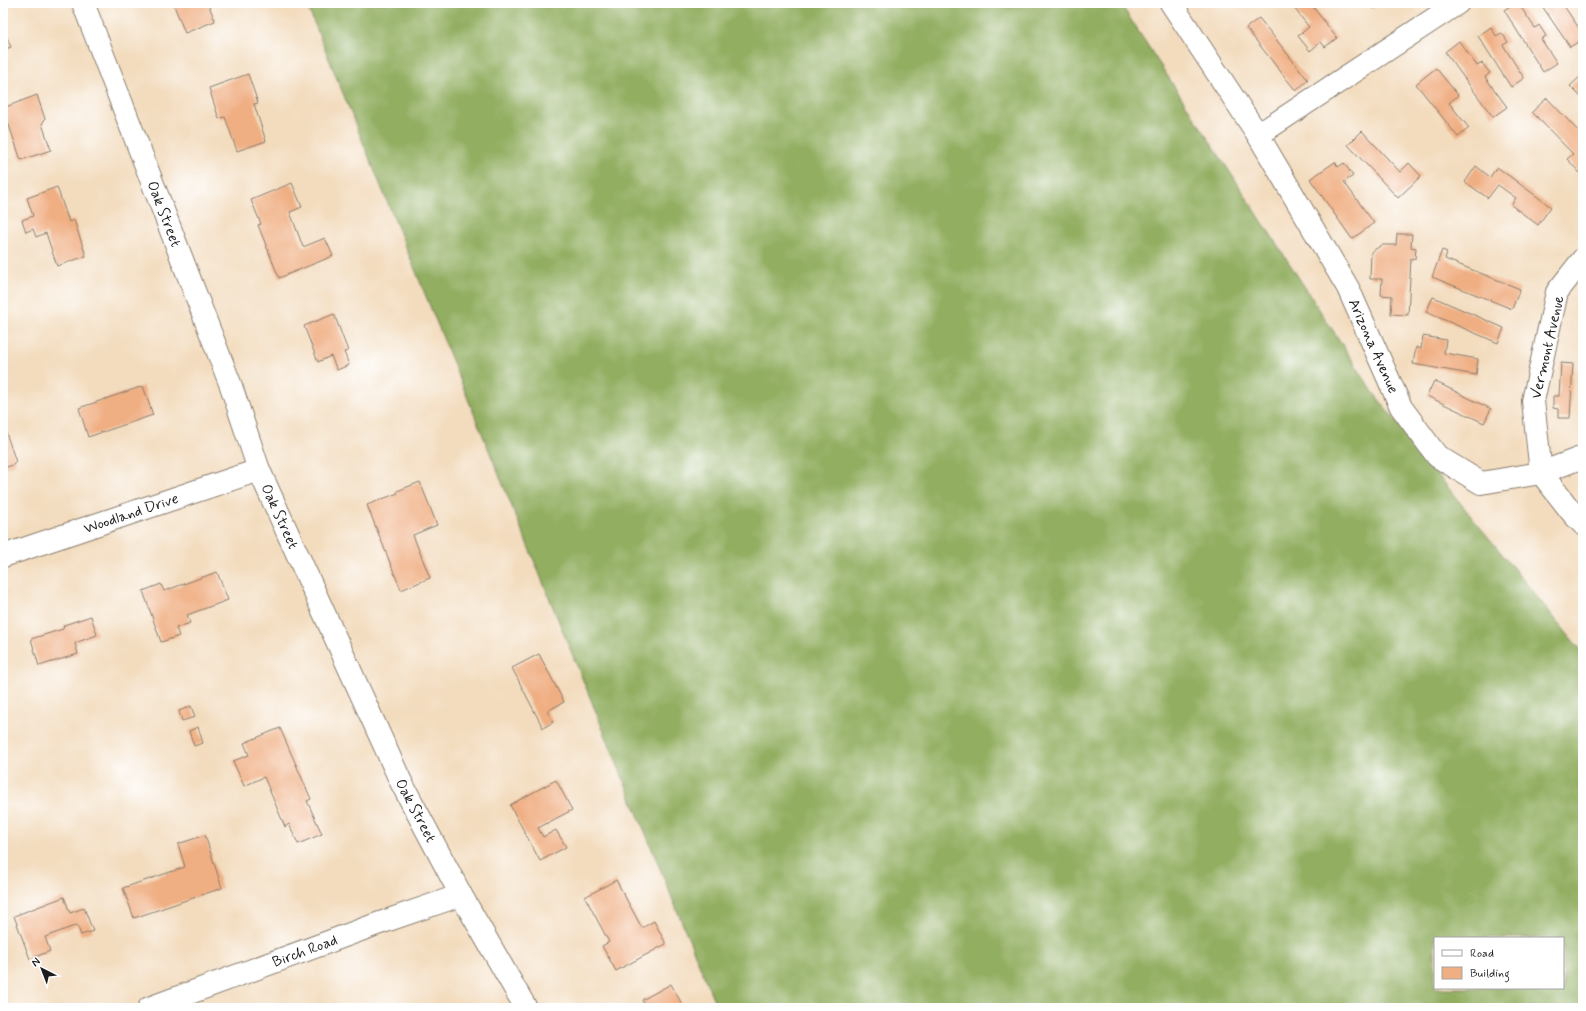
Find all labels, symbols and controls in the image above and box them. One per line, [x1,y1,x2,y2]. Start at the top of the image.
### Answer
street label: Oak Street [142,178,186,251]
street label: Vermont Avenue [1526,294,1570,401]
street label: Arizona Avenue [1343,296,1403,397]
street label: Oak Street [256,481,303,553]
street label: Woodland Drive [81,489,181,539]
street label: Oak Street [390,775,440,847]
street label: Birch Road [270,930,340,973]
legend [1434,937,1564,989]
text: Road [1470,946,1494,962]
north arrow [22,949,62,989]
text: N [29,955,43,970]
text: Building [1470,966,1510,983]

